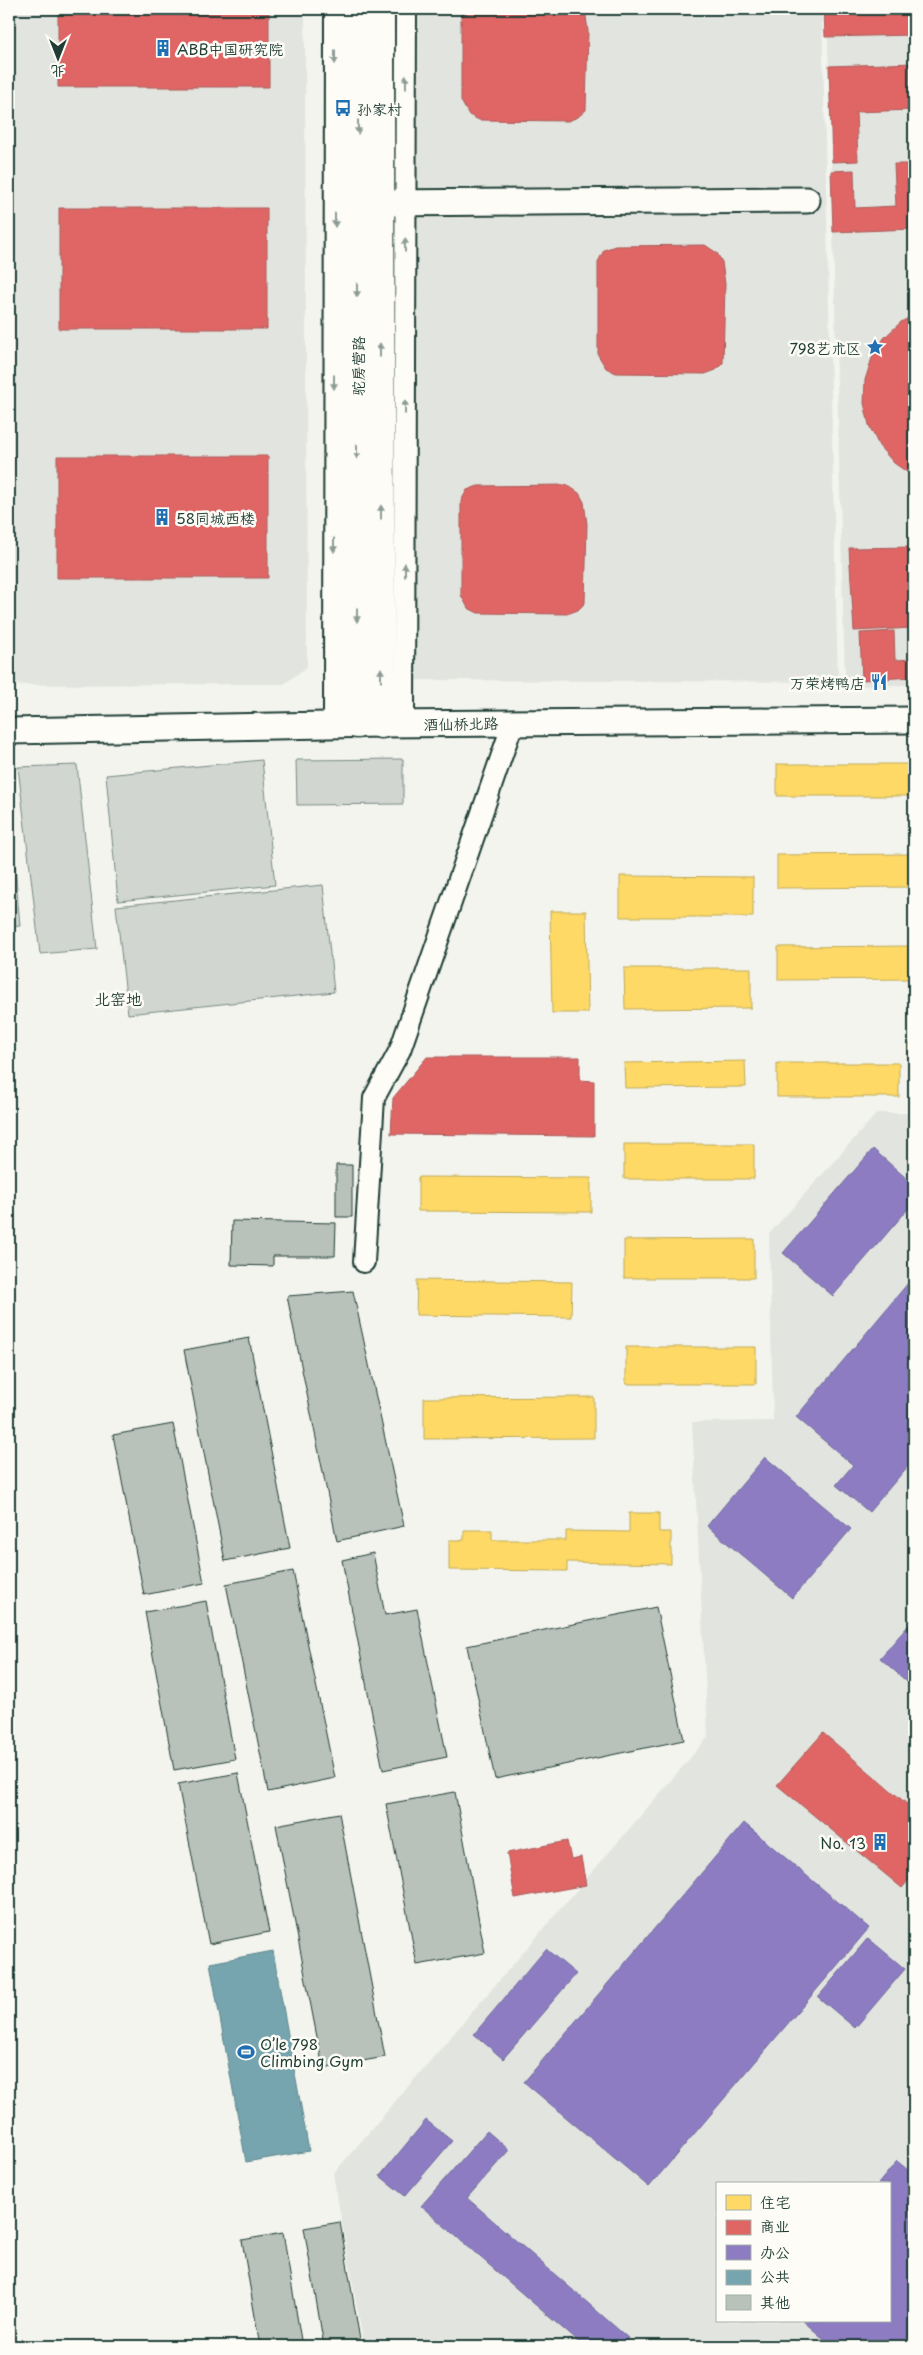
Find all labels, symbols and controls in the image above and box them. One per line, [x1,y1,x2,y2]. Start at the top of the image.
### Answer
north arrow [32,32,82,82]
place label: ABB中国研究院 [177,37,283,60]
building icon: ABB中国研究院 [153,38,173,58]
one-way arrow [331,50,339,66]
text: 北 [51,61,65,82]
one-way arrow [402,74,410,90]
place label: 孙家村 [357,97,402,120]
bus stop icon: 孙家村 [333,98,353,118]
one-way arrow [354,120,362,136]
one-way arrow [331,212,339,228]
one-way arrow [401,237,409,253]
one-way arrow [353,282,361,298]
street label: 驼房营路 [346,336,369,396]
place label: 798艺术区 [790,336,861,359]
place icon: 798艺术区 [865,337,885,357]
one-way arrow [376,342,384,358]
one-way arrow [330,375,338,391]
one-way arrow [401,399,409,415]
one-way arrow [353,445,361,461]
one-way arrow [377,504,385,520]
place label: 58同城西楼 [176,506,255,529]
building icon: 58同城西楼 [152,507,172,527]
one-way arrow [330,537,338,553]
one-way arrow [401,562,409,578]
one-way arrow [353,607,361,623]
one-way arrow [377,667,385,683]
place label: 万荣烤鸭店 [790,671,865,694]
restaurant icon: 万荣烤鸭店 [869,672,889,692]
street label: 酒仙桥北路 [423,711,499,735]
district label: 北窑地 [94,986,142,1010]
place label: No. 13 [820,1831,866,1854]
building icon: No. 13 [870,1832,890,1852]
place label: O’le 798 Climbing Gym [260,2032,364,2072]
sports icon: O’le 798 Climbing Gym [236,2042,256,2062]
legend [716,2182,890,2322]
text: 住宅 [760,2190,790,2213]
text: 商业 [760,2214,790,2237]
text: 办公 [760,2240,790,2263]
text: 公共 [760,2264,790,2287]
text: 其他 [760,2290,790,2313]

